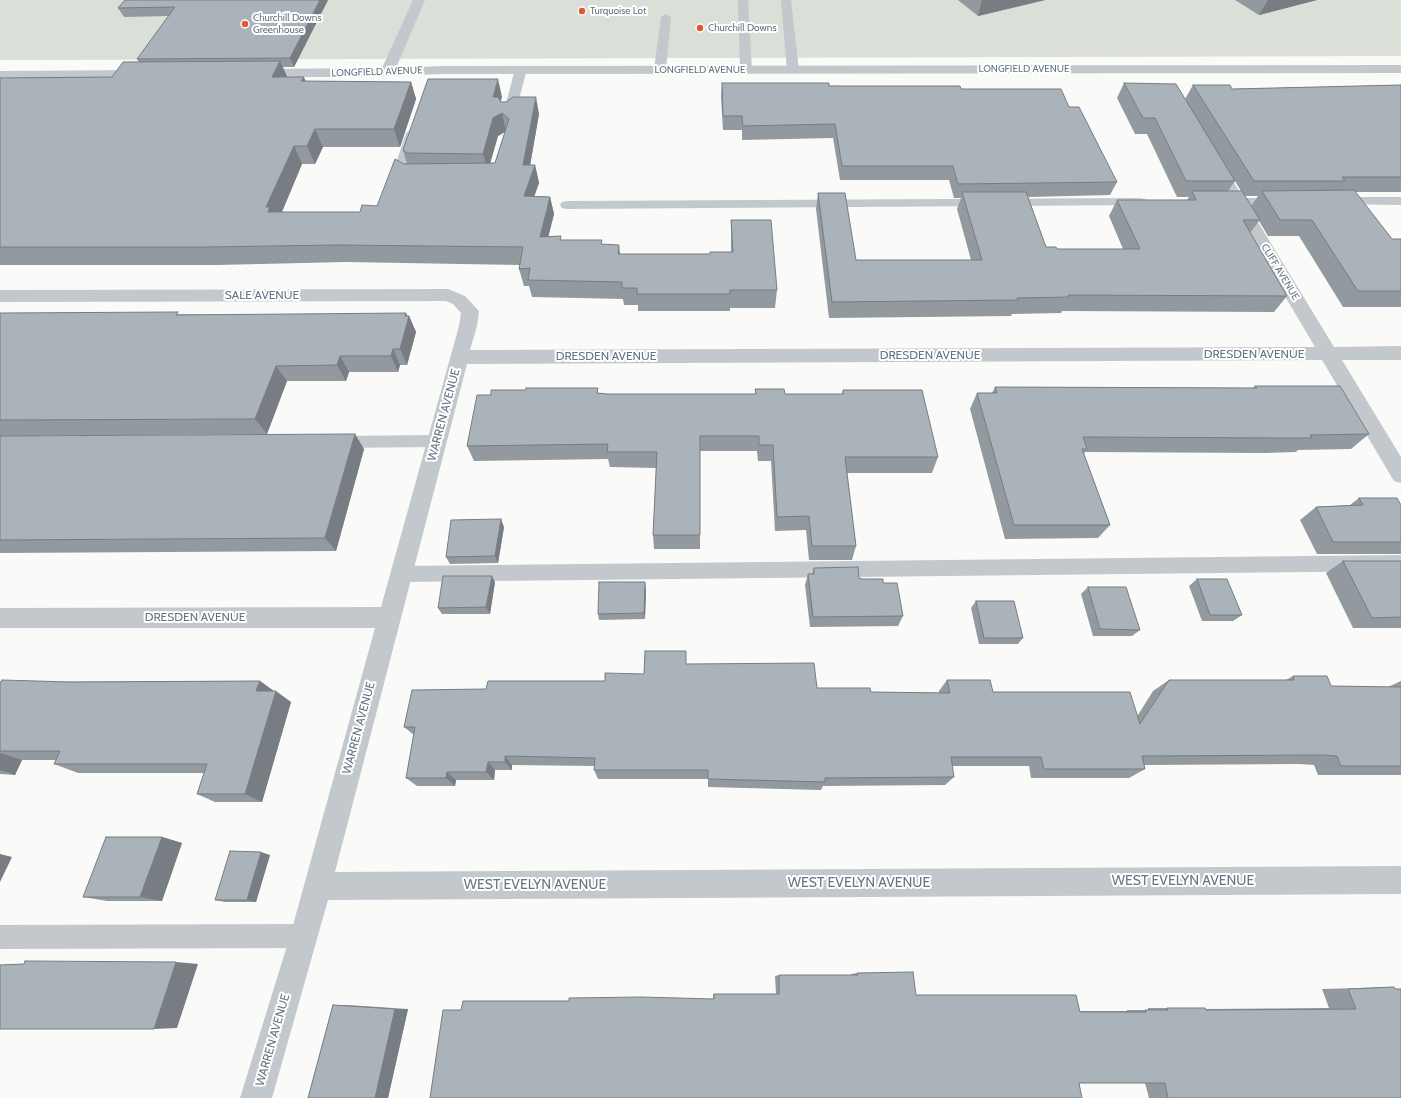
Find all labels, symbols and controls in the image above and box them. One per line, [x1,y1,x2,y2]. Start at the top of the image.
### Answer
place label: Turquoise Lot [590,5,646,17]
marker: Turquoise Lot [577,6,587,16]
place label: Churchill Downs Greenhouse [253,12,322,36]
marker: Churchill Downs Greenhouse [240,19,250,29]
place label: Churchill Downs [708,22,777,34]
marker: Churchill Downs [695,23,705,33]
street label: LONGFIELD AVENUE [978,63,1070,75]
street label: LONGFIELD AVENUE [331,64,423,80]
street label: LONGFIELD AVENUE [654,64,746,76]
street label: CLIFF AVENUE [1258,242,1302,302]
street label: SALE AVENUE [225,288,299,302]
street label: DRESDEN AVENUE [1204,347,1304,361]
street label: DRESDEN AVENUE [880,348,980,362]
street label: DRESDEN AVENUE [556,349,656,363]
street label: WARREN AVENUE [425,367,463,463]
street label: DRESDEN AVENUE [145,610,245,624]
street label: WARREN AVENUE [340,680,378,776]
street label: WEST EVELYN AVENUE [1112,873,1254,889]
street label: WEST EVELYN AVENUE [788,875,930,891]
street label: WEST EVELYN AVENUE [464,877,606,893]
street label: WARREN AVENUE [253,992,293,1088]

